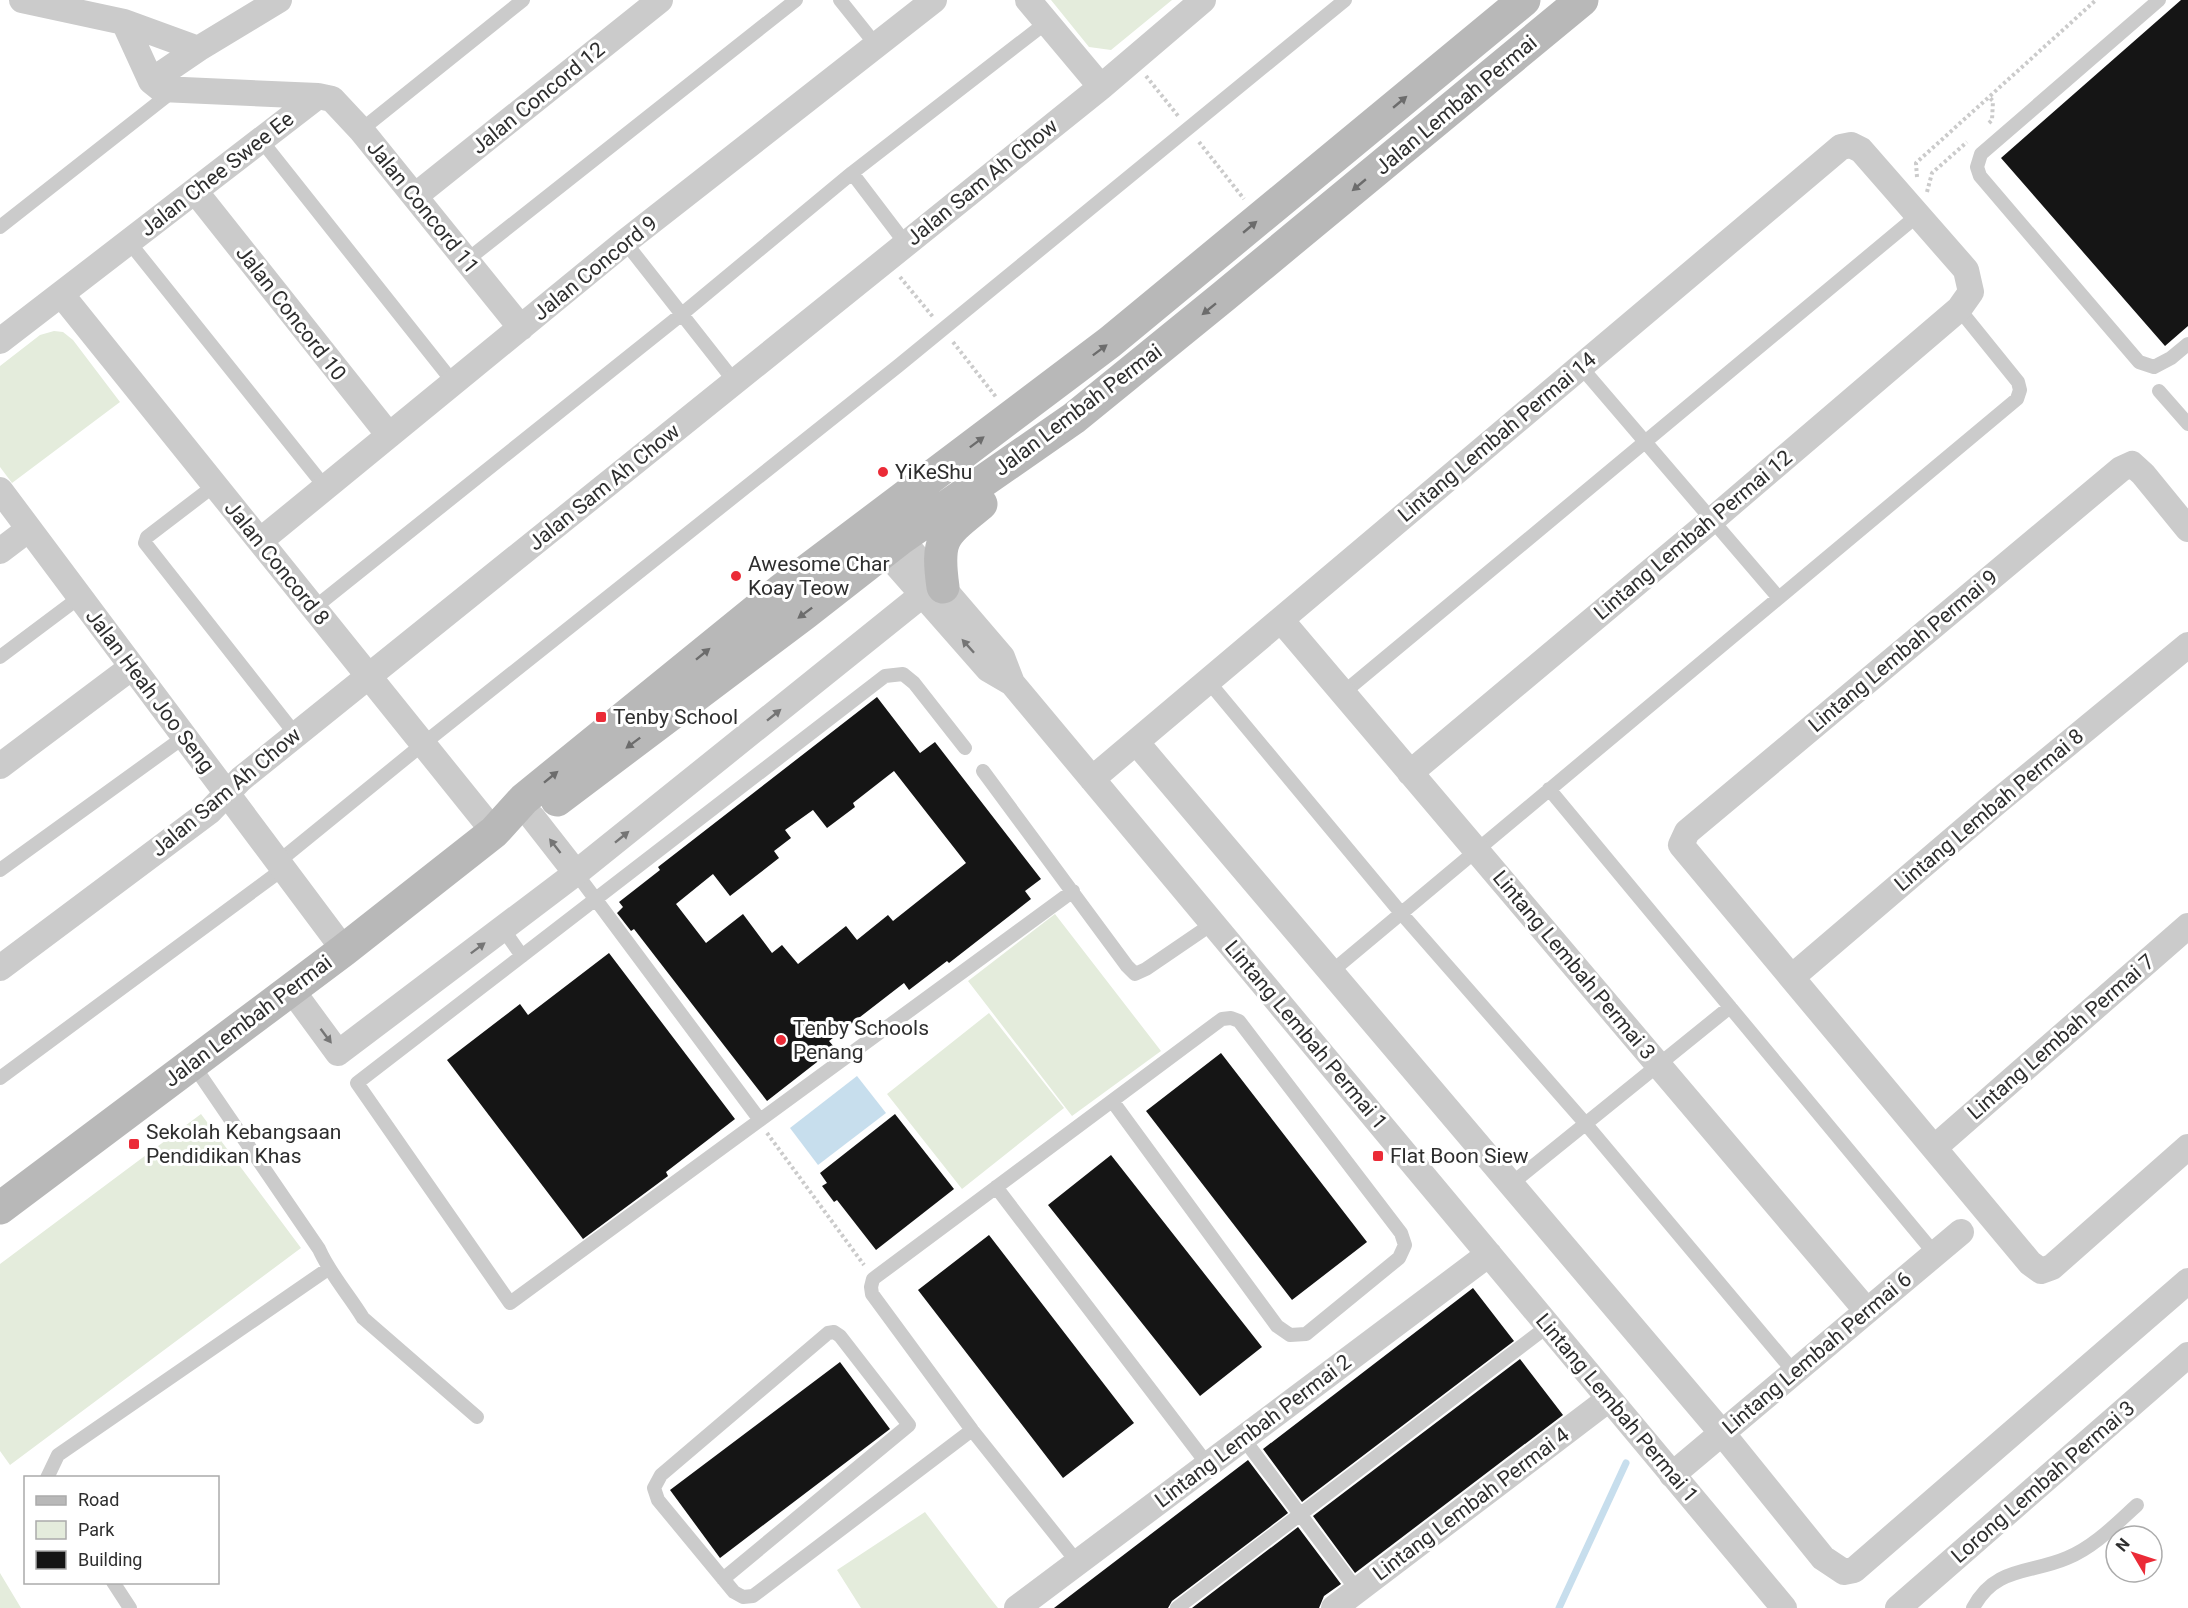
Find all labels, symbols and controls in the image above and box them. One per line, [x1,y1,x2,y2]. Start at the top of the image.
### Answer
street label: Jalan Lembah Permai [1370,30,1542,180]
street label: Jalan Concord 12 [467,37,609,159]
one-way arrow [1392,96,1408,109]
street label: Jalan Chee Swee Ee [136,107,298,241]
street label: Jalan Sam Ah Chow [902,114,1063,250]
street label: Jalan Concord 11 [362,136,484,278]
one-way arrow [1351,178,1367,191]
street label: Jalan Concord 9 [528,211,662,325]
one-way arrow [1242,220,1258,233]
street label: Jalan Concord 10 [231,241,351,385]
one-way arrow [1201,302,1216,315]
street label: Jalan Lembah Permai [990,339,1166,481]
one-way arrow [1092,345,1107,357]
street label: Lintang Lembah Permai 14 [1393,347,1601,527]
street label: Jalan Sam Ah Chow [524,419,685,555]
one-way arrow [970,437,985,449]
street label: Lintang Lembah Permai 12 [1589,445,1797,625]
place label: YiKeShu [895,460,972,484]
marker: YiKeShu [876,465,890,479]
street label: Jalan Concord 8 [220,496,334,630]
place label: Awesome Char Koay Teow [748,552,890,600]
street label: Lintang Lembah Permai 9 [1804,565,2002,737]
marker: Awesome Char Koay Teow [729,569,743,583]
street label: Jalan Heah Joo Seng [81,605,219,777]
one-way arrow [798,607,813,619]
one-way arrow [962,639,975,654]
one-way arrow [695,647,711,660]
place label: Tenby School [613,705,738,729]
one-way arrow [766,708,782,721]
marker: Tenby School [594,710,608,724]
street label: Jalan Sam Ah Chow [147,722,306,861]
street label: Lintang Lembah Permai 8 [1890,724,2088,896]
one-way arrow [625,737,641,749]
one-way arrow [544,771,559,783]
one-way arrow [614,830,630,843]
one-way arrow [549,838,561,853]
street label: Lintang Lembah Permai 3 [1488,866,1660,1064]
street label: Lintang Lembah Permai 1 [1220,936,1392,1134]
one-way arrow [470,942,485,954]
street label: Jalan Lembah Permai [160,950,336,1092]
street label: Lintang Lembah Permai 7 [1963,950,2159,1124]
place label: Tenby Schools Penang [793,1016,929,1064]
one-way arrow [320,1028,332,1044]
marker: Tenby Schools Penang [774,1033,788,1047]
place label: Sekolah Kebangsaan Pendidikan Khas [146,1120,341,1168]
marker: Sekolah Kebangsaan Pendidikan Khas [127,1137,141,1151]
place label: Flat Boon Siew [1390,1144,1529,1168]
marker: Flat Boon Siew [1371,1149,1385,1163]
street label: Lintang Lembah Permai 6 [1718,1267,1916,1439]
street label: Lintang Lembah Permai 1 [1531,1309,1703,1507]
street label: Lintang Lembah Permai 2 [1150,1349,1356,1513]
street label: Lorong Lembah Permai 3 [1946,1396,2140,1568]
street label: Lintang Lembah Permai 4 [1368,1422,1574,1586]
legend [24,1476,219,1584]
text: Road [78,1489,119,1510]
text: Park [78,1519,115,1540]
north arrow [2104,1524,2164,1584]
text: N [2112,1535,2134,1555]
text: Building [78,1549,142,1570]

